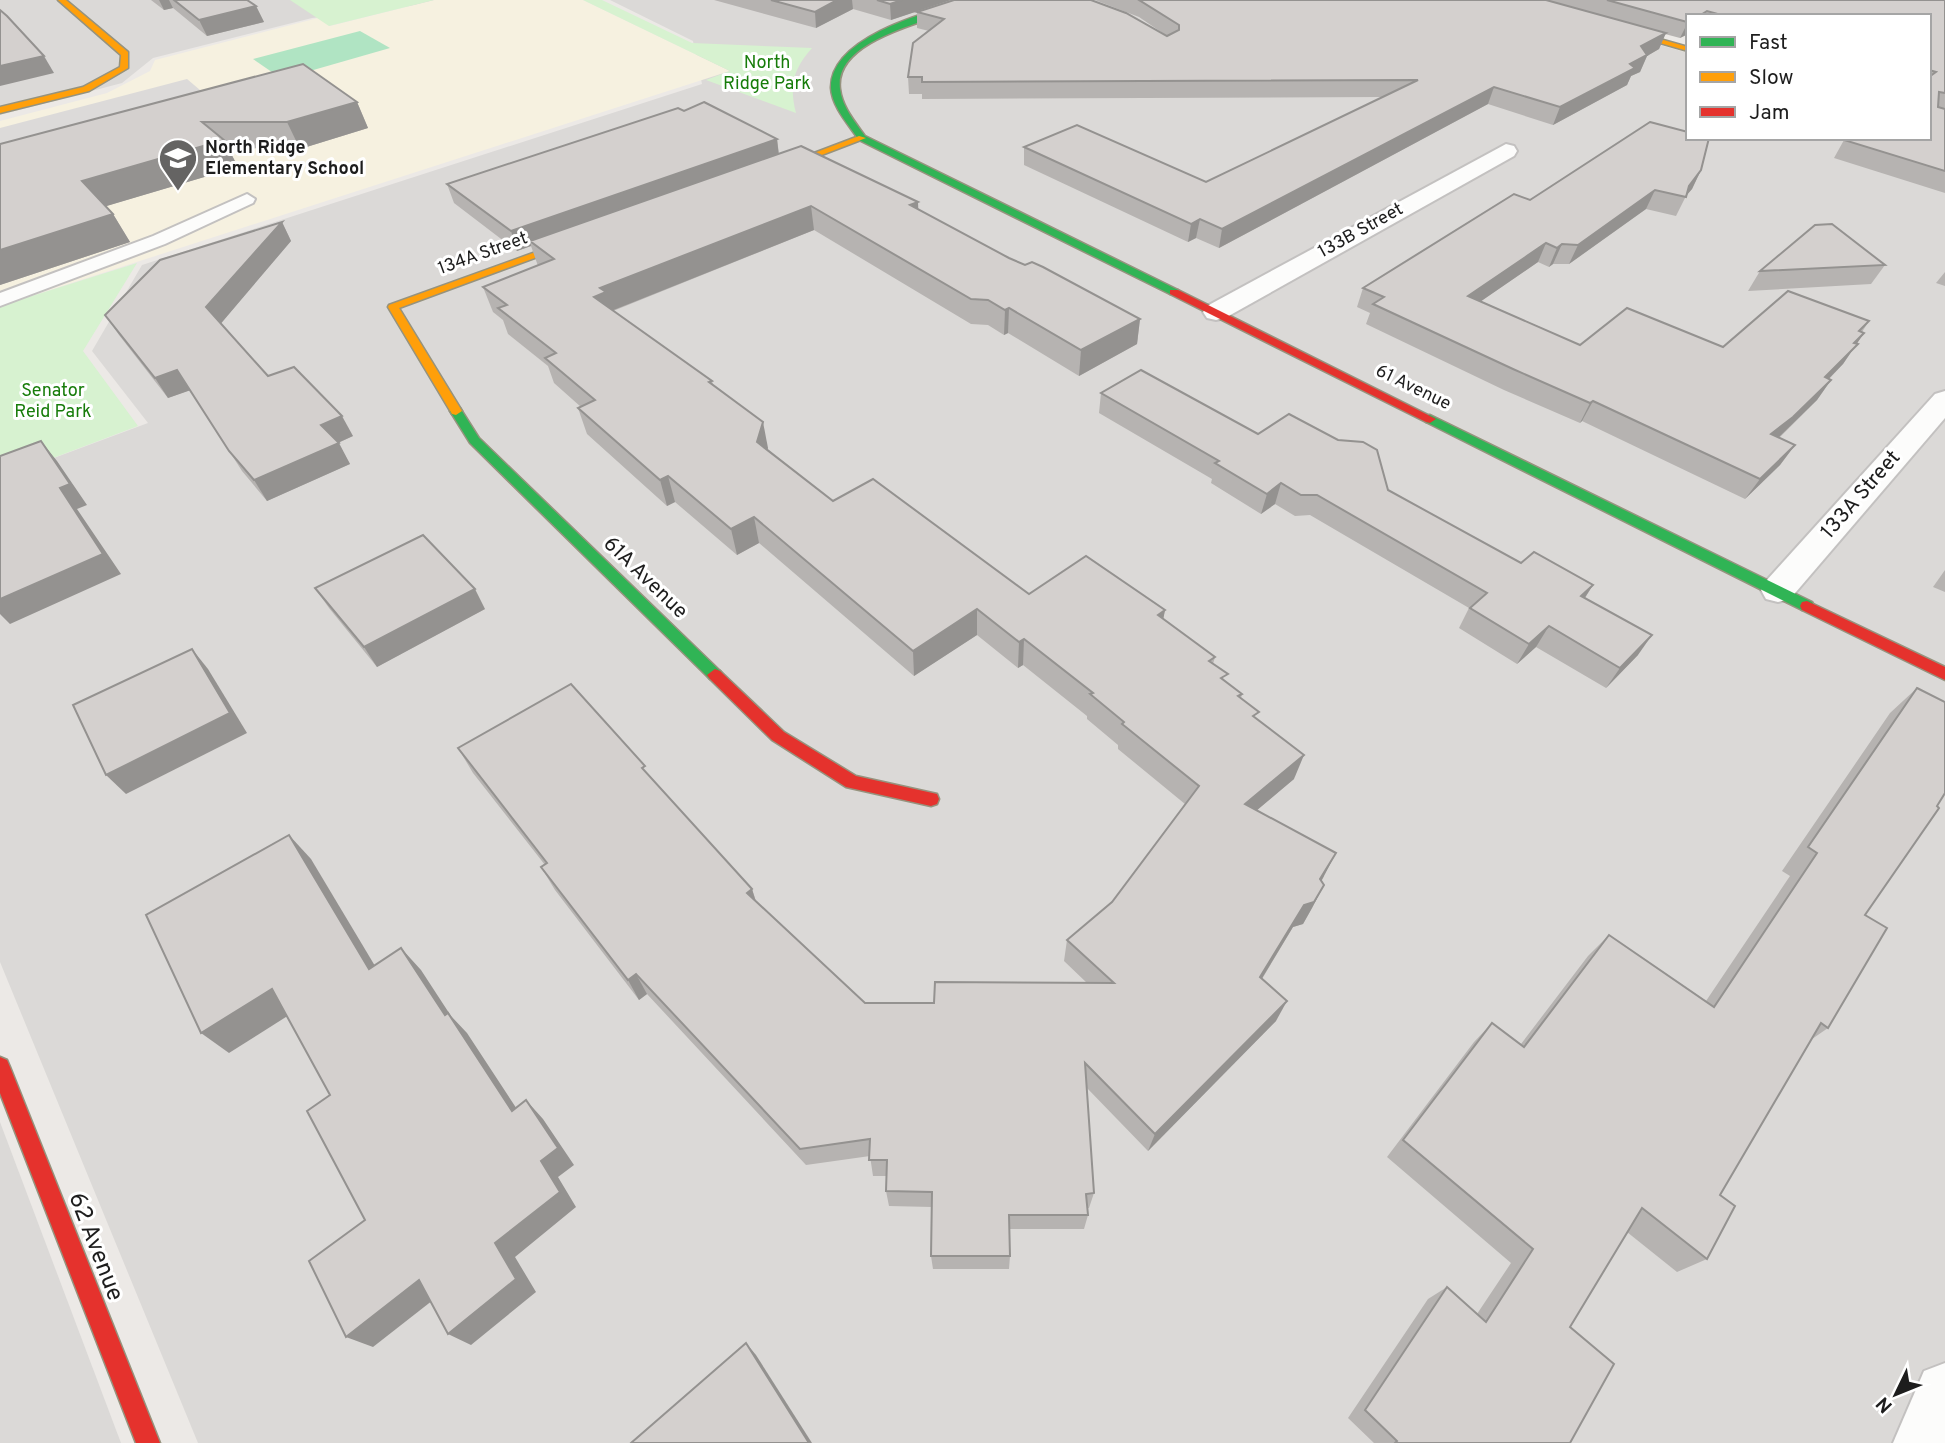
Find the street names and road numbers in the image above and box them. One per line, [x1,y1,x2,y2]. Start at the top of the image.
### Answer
street label: 133B Street [1314,198,1408,264]
street label: 134A Street [435,227,531,281]
street label: 61 Avenue [1371,360,1455,416]
street label: 133A Street [1815,445,1907,545]
street label: 61A Avenue [597,531,693,625]
street label: 62 Avenue [61,1188,129,1306]

